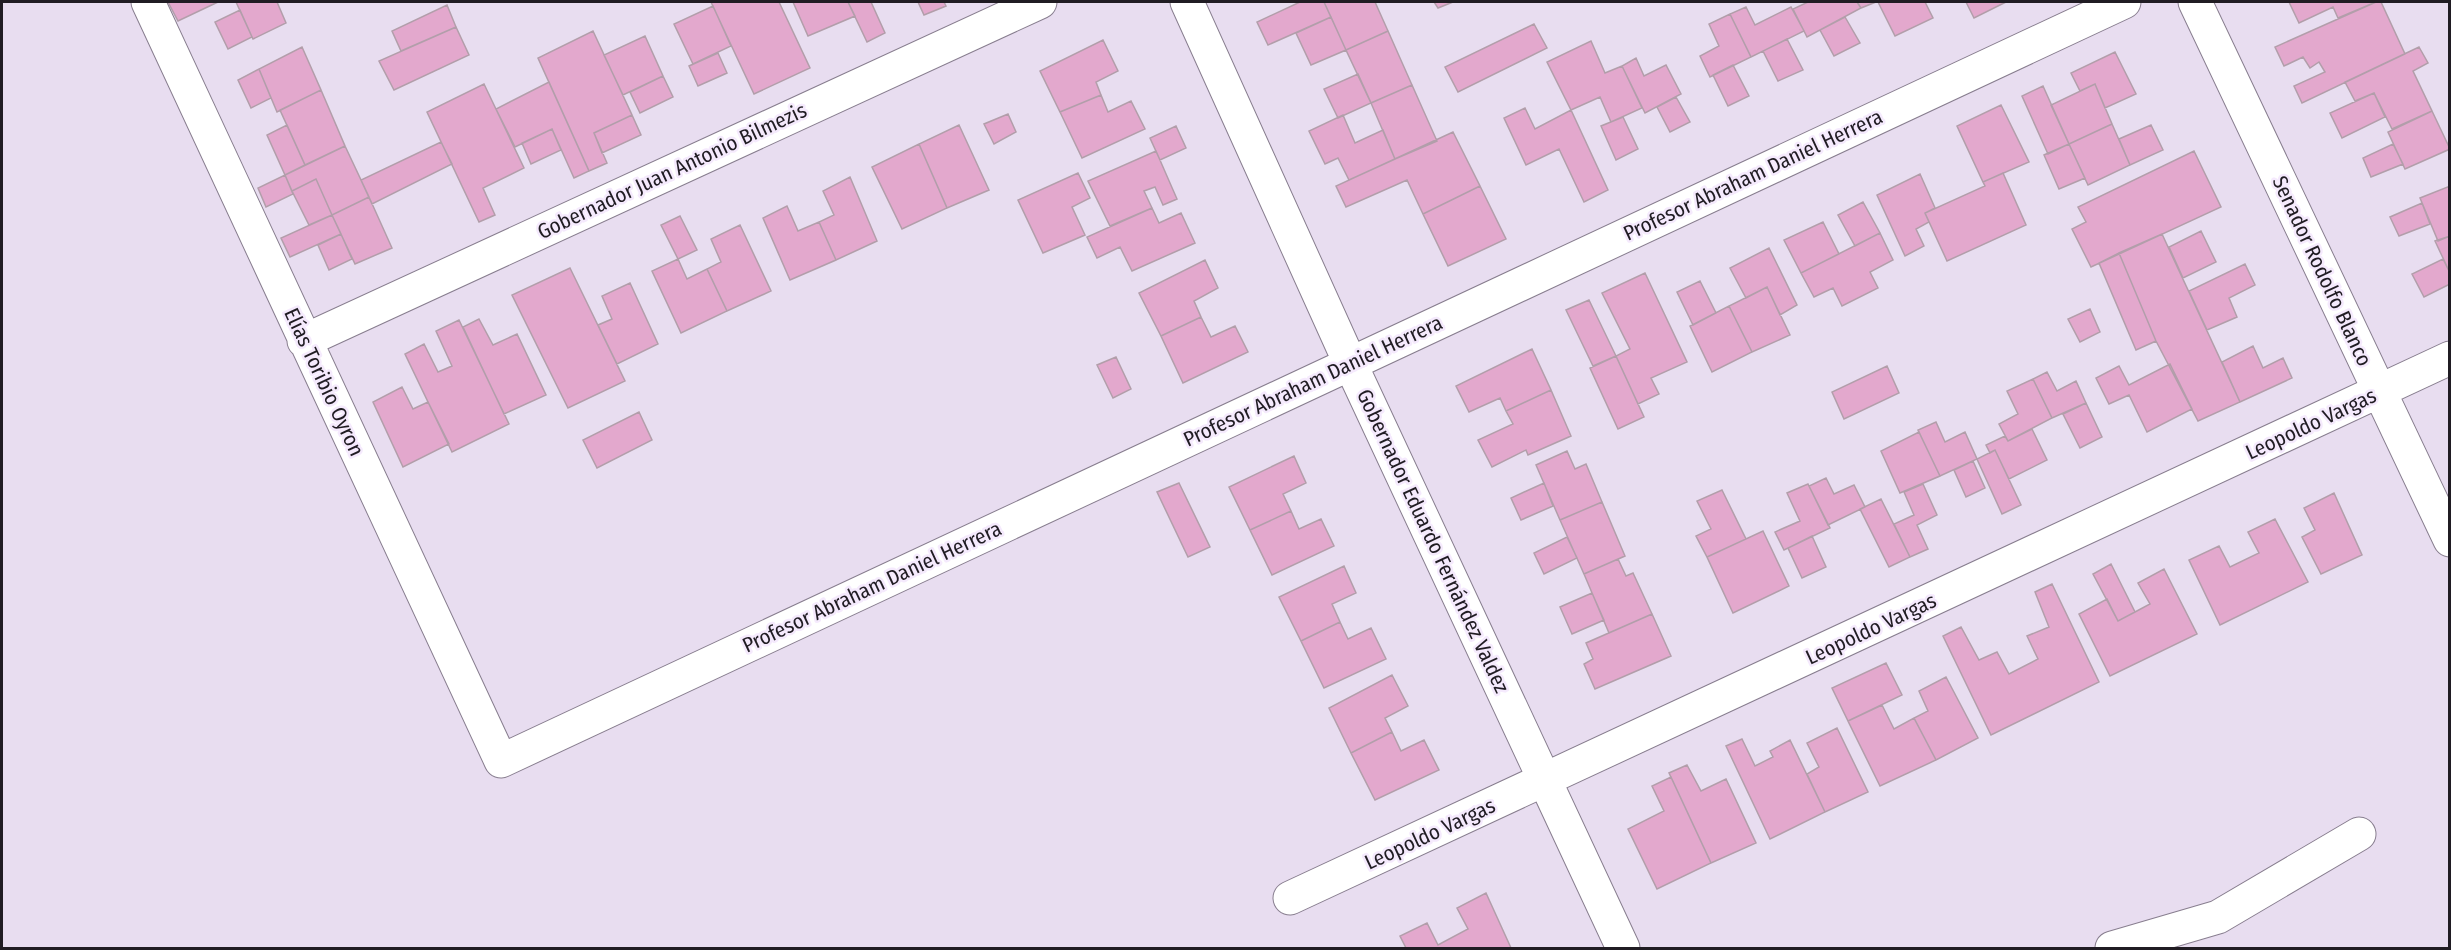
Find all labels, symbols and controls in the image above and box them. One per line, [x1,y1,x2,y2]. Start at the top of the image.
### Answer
street label: Gobernador Juan Antonio Bilmezis [533,97,811,245]
street label: Profesor Abraham Daniel Herrera [1619,103,1887,247]
street label: Senador Rodolfo Blanco [2267,172,2377,370]
street label: Elías Toribio Oyron [278,304,370,460]
street label: Profesor Abraham Daniel Herrera [1179,309,1447,453]
street label: Leopoldo Vargas [2242,382,2380,466]
street label: Gobernador Eduardo Fernández Valdez [1351,385,1515,697]
street label: Profesor Abraham Daniel Herrera [738,515,1006,659]
street label: Leopoldo Vargas [1802,587,1940,671]
street label: Leopoldo Vargas [1361,792,1499,876]

